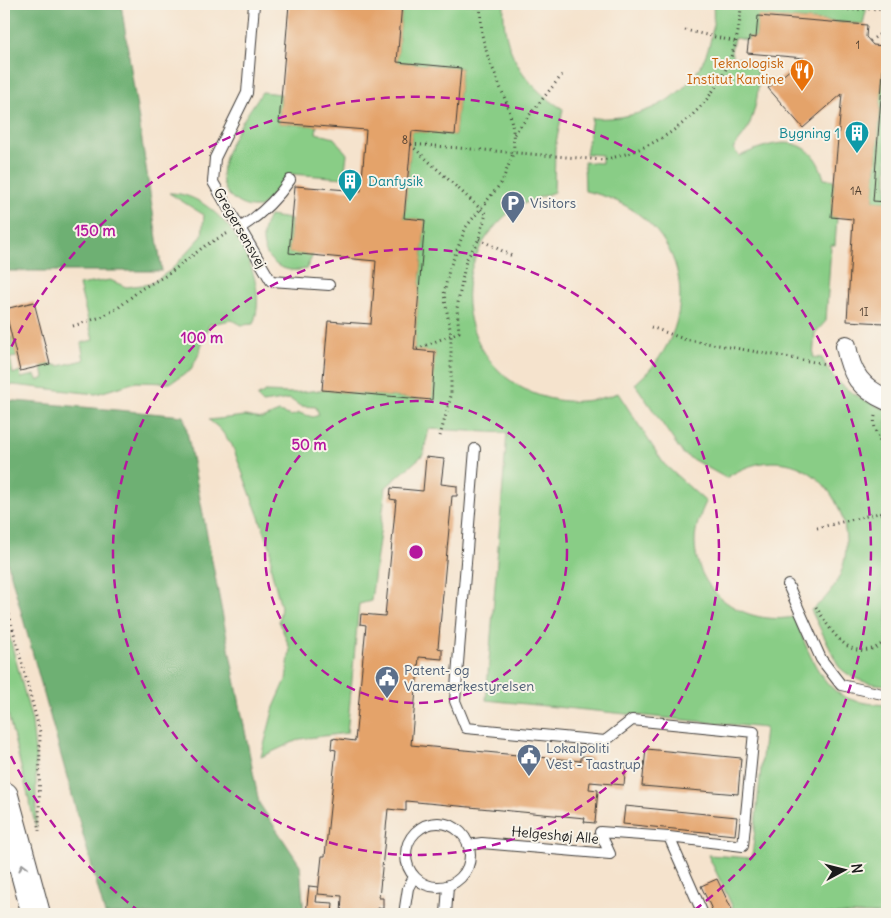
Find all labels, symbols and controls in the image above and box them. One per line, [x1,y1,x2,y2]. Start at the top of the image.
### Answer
house number: 1 [856,38,860,52]
place label: Teknologisk Institut Kantine [687,54,784,88]
restaurant icon: Teknologisk Institut Kantine [789,58,815,92]
building icon: Bygning 1 [844,120,870,154]
place label: Bygning 1 [779,124,840,142]
house number: 8 [402,133,408,147]
building icon: Danfysik [337,168,363,202]
place label: Danfysik [368,172,423,190]
house number: 1A [850,184,862,198]
street label: Gregersensvej [210,185,270,271]
parking icon: Visitors [500,190,526,224]
place label: Visitors [530,194,576,212]
text: 150 m [74,221,116,240]
house number: 1I [859,305,869,319]
text: 100 m [181,328,223,347]
text: 50 m [291,435,327,454]
centre of rings [407,543,425,561]
place label: Patent- og Varemærkestyrelsen [404,661,534,695]
public building icon: Patent- og Varemærkestyrelsen [374,665,400,699]
place label: Lokalpoliti Vest - Taastrup [546,739,641,773]
public building icon: Lokalpoliti Vest - Taastrup [516,743,542,777]
street label: Helgeshøj Alle [511,822,599,848]
north arrow [818,846,868,896]
one-way arrow [18,863,29,872]
text: N [847,863,866,874]

